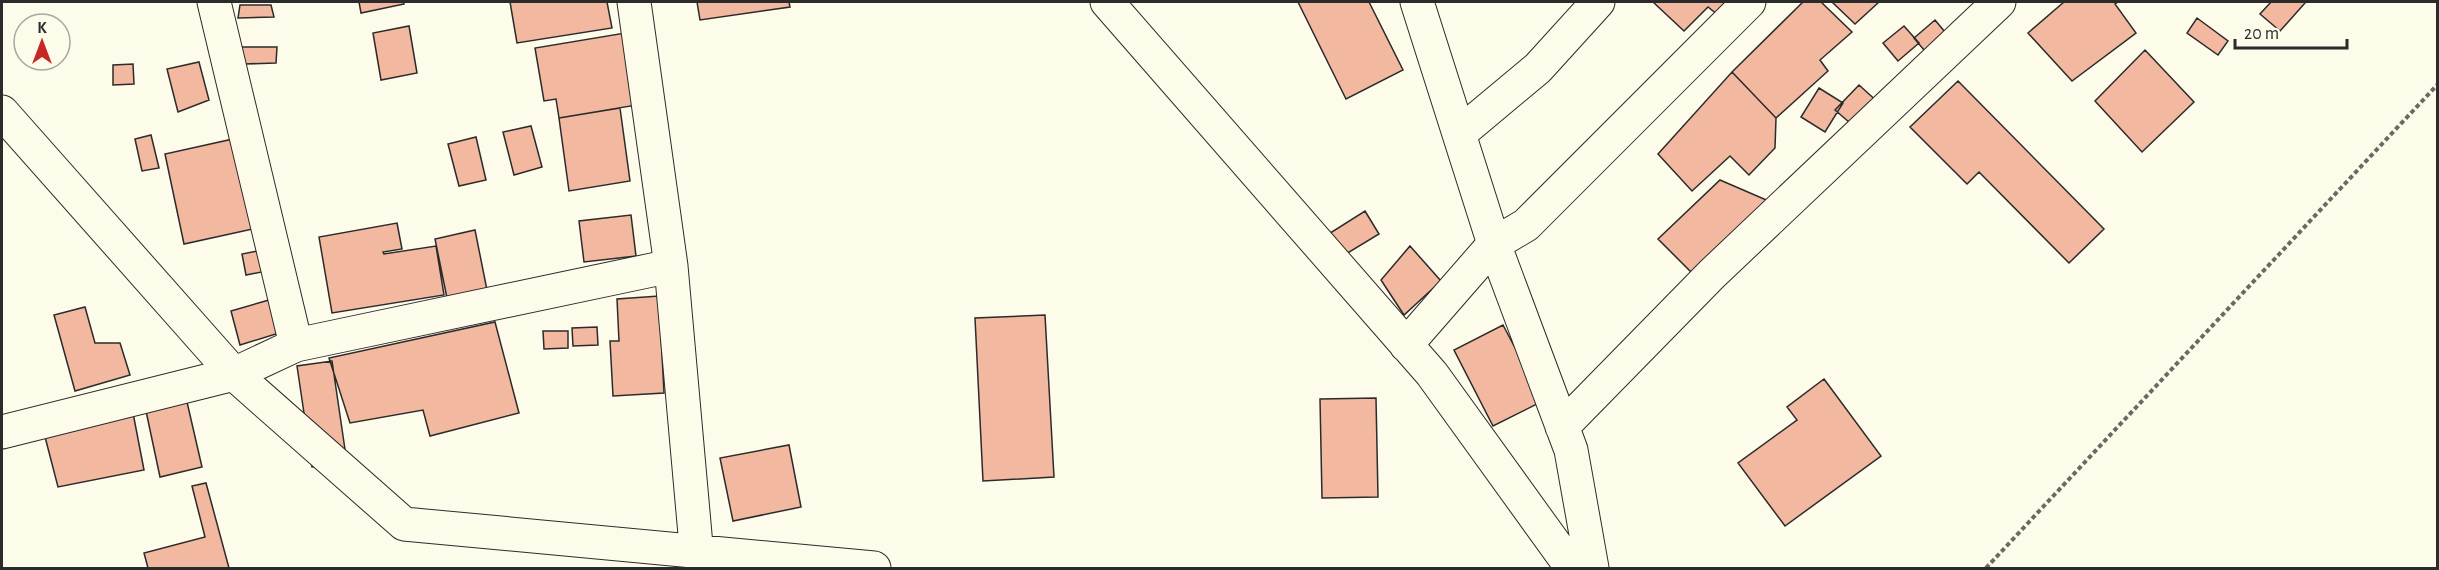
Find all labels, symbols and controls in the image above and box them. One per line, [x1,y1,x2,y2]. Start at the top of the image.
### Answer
north arrow [12,12,72,72]
scale bar [2235,12,2348,50]
text: K [37,20,47,36]
text: 20 m [2244,25,2279,43]

